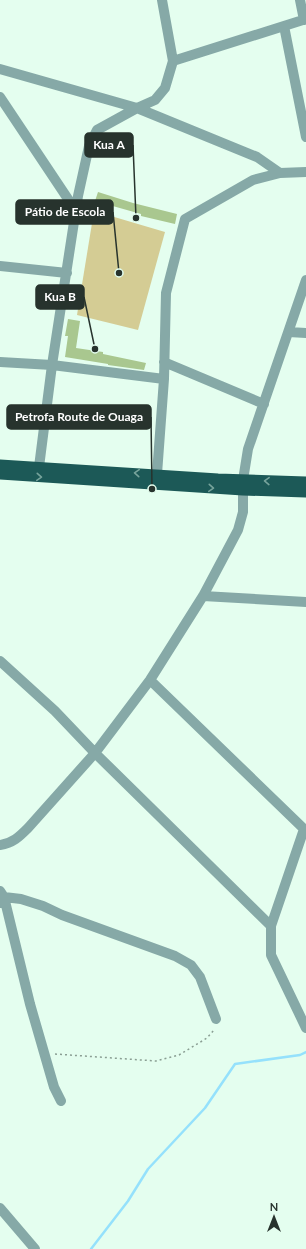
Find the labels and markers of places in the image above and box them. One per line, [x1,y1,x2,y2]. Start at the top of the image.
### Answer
callout: Kua A [85,133,133,157]
callout: Pátio de Escola [16,200,113,224]
callout: Kua B [36,285,84,309]
callout: Petrofa Route de Ouaga [7,405,151,429]

